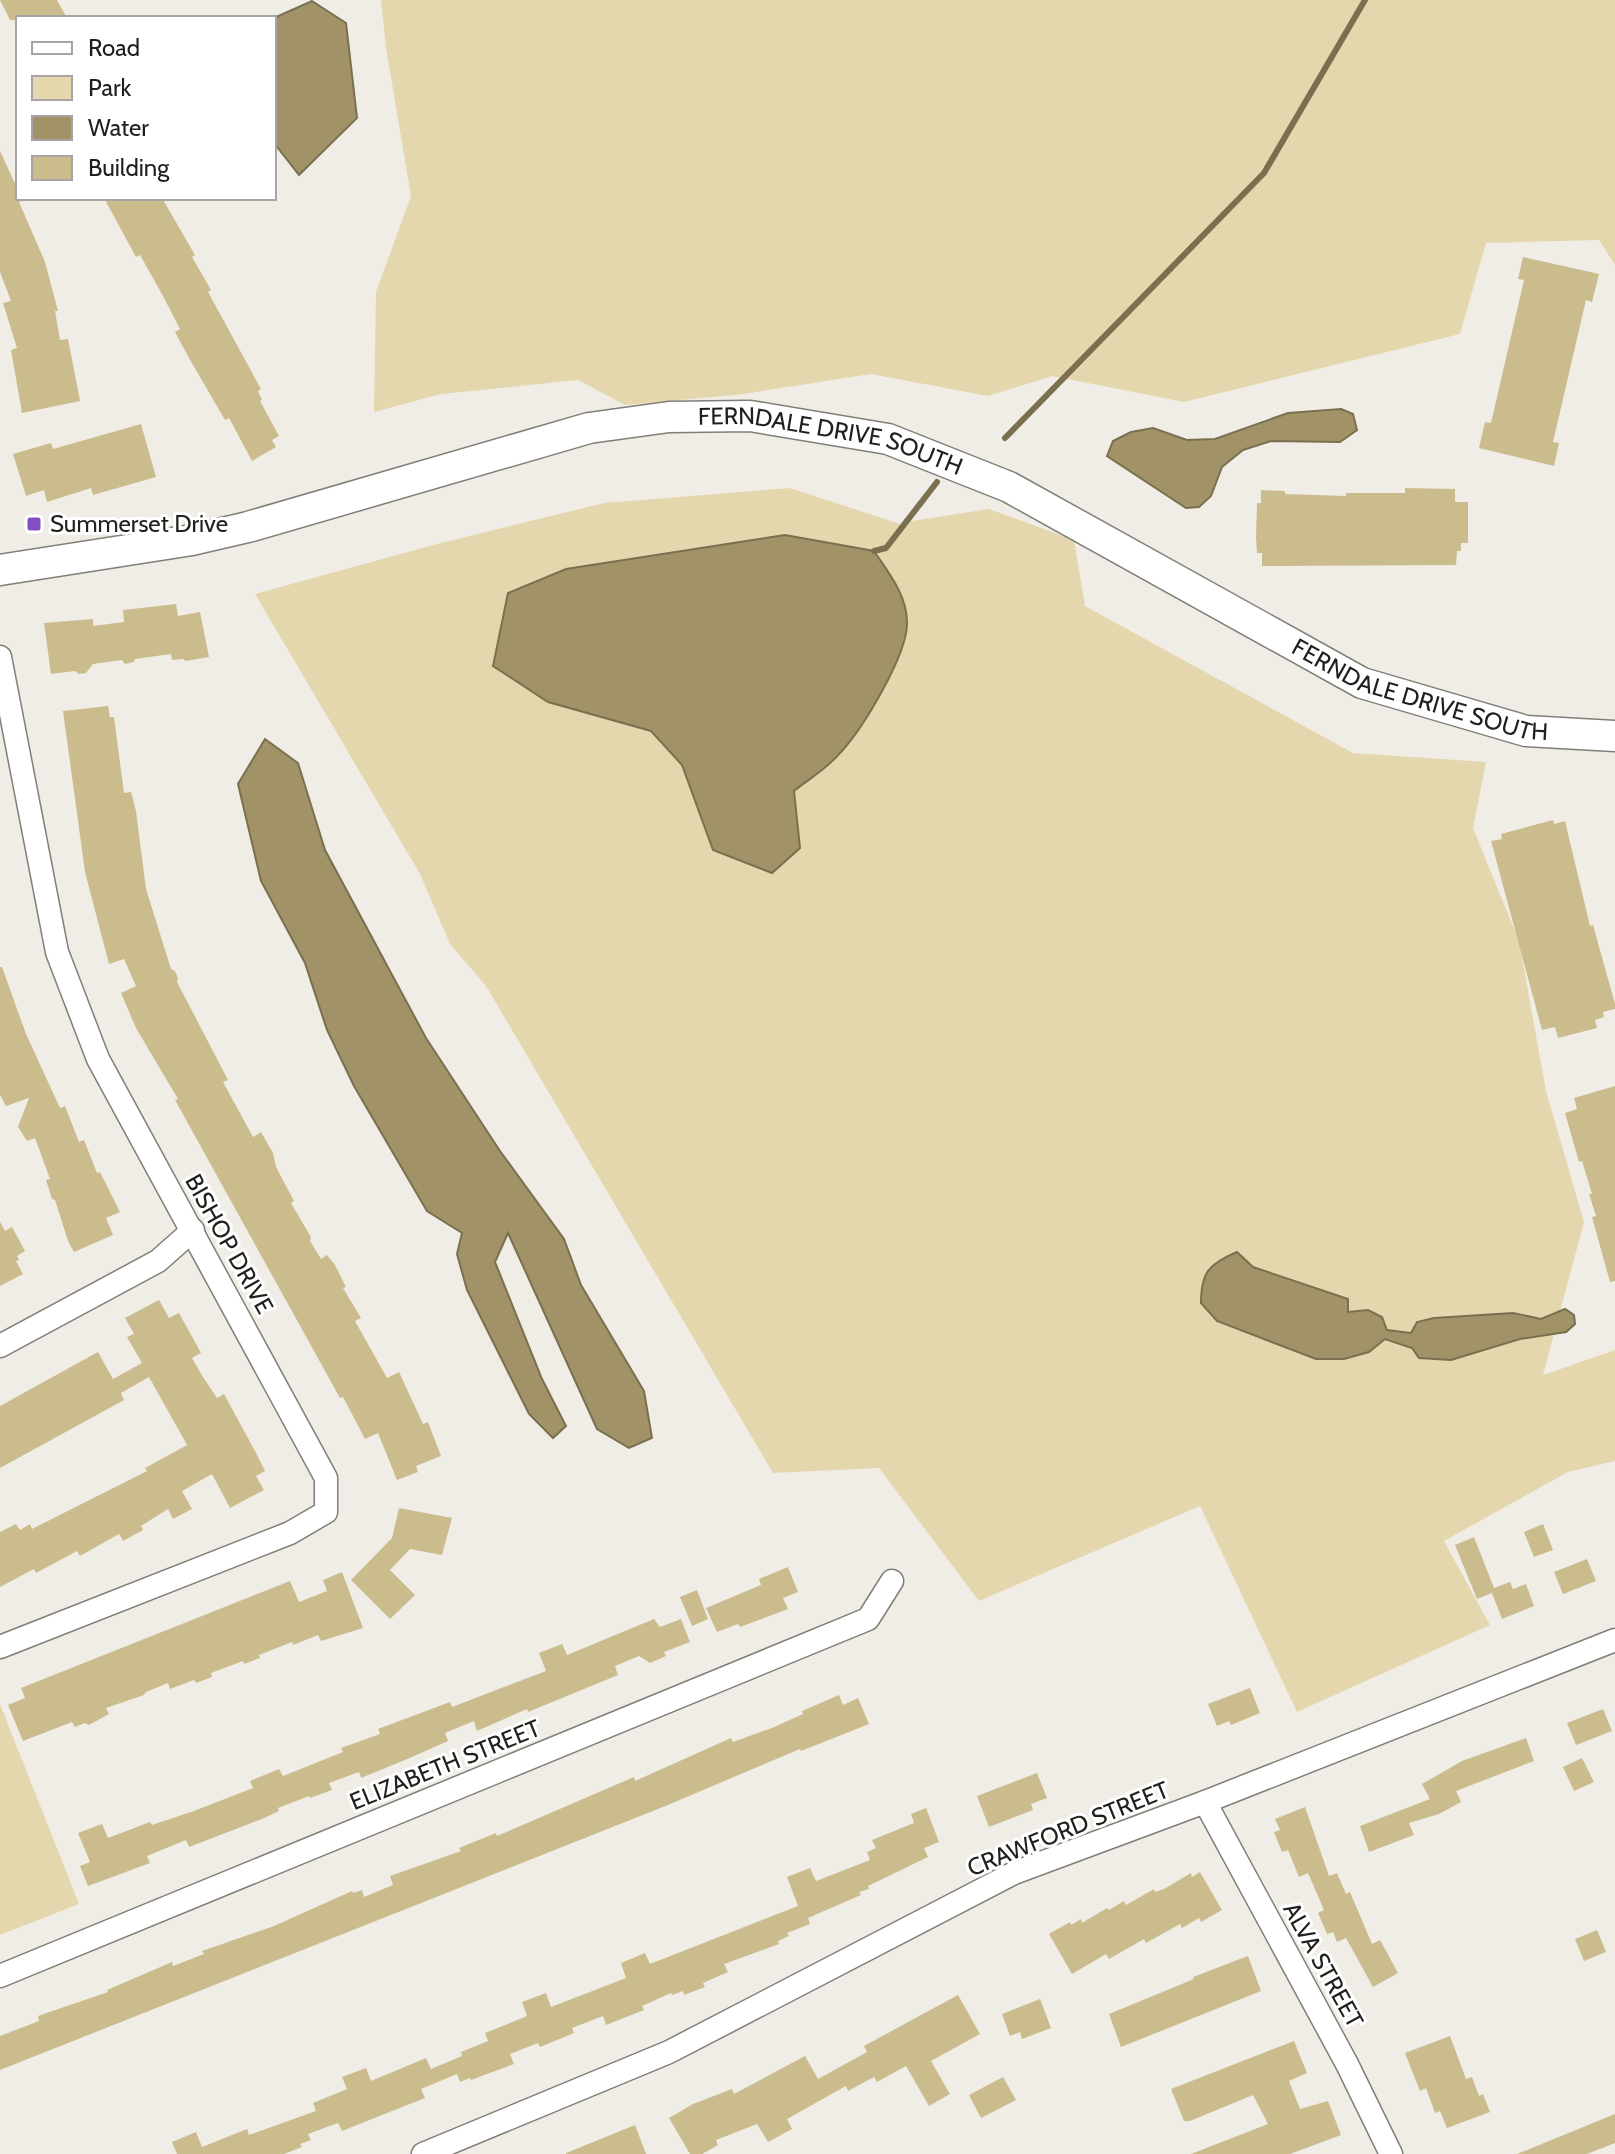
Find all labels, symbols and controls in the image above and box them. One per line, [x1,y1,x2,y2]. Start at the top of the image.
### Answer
legend [16,16,276,200]
text: Road [88,33,140,62]
text: Park [88,73,131,102]
text: Water [88,113,149,142]
text: Building [88,153,170,182]
street label: FERNDALE DRIVE SOUTH [698,401,967,481]
place label: Summerset Drive [50,509,228,538]
marker: Summerset Drive [25,515,43,533]
street label: FERNDALE DRIVE SOUTH [1287,632,1549,746]
street label: BISHOP DRIVE [179,1169,280,1319]
street label: ELIZABETH STREET [345,1713,544,1816]
street label: CRAWFORD STREET [963,1775,1173,1882]
street label: ALVA STREET [1277,1897,1370,2033]

